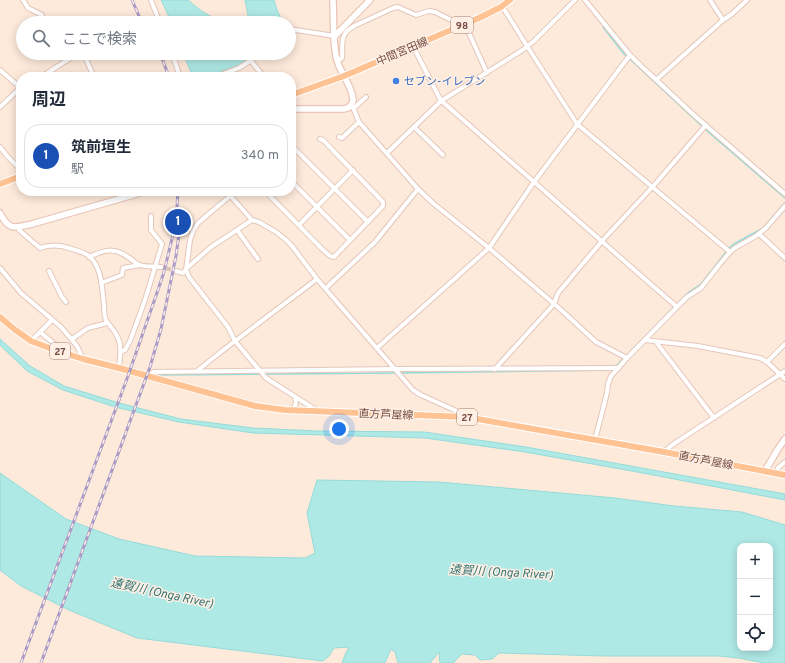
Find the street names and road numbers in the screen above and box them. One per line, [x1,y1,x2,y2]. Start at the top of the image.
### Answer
road number: 98 [451,17,473,33]
street label: 中間宮田線 [374,35,430,69]
road number: 27 [50,343,70,359]
street label: 直方芦屋線 [358,407,414,423]
road number: 27 [457,409,477,425]
street label: 直方芦屋線 [677,449,734,473]

